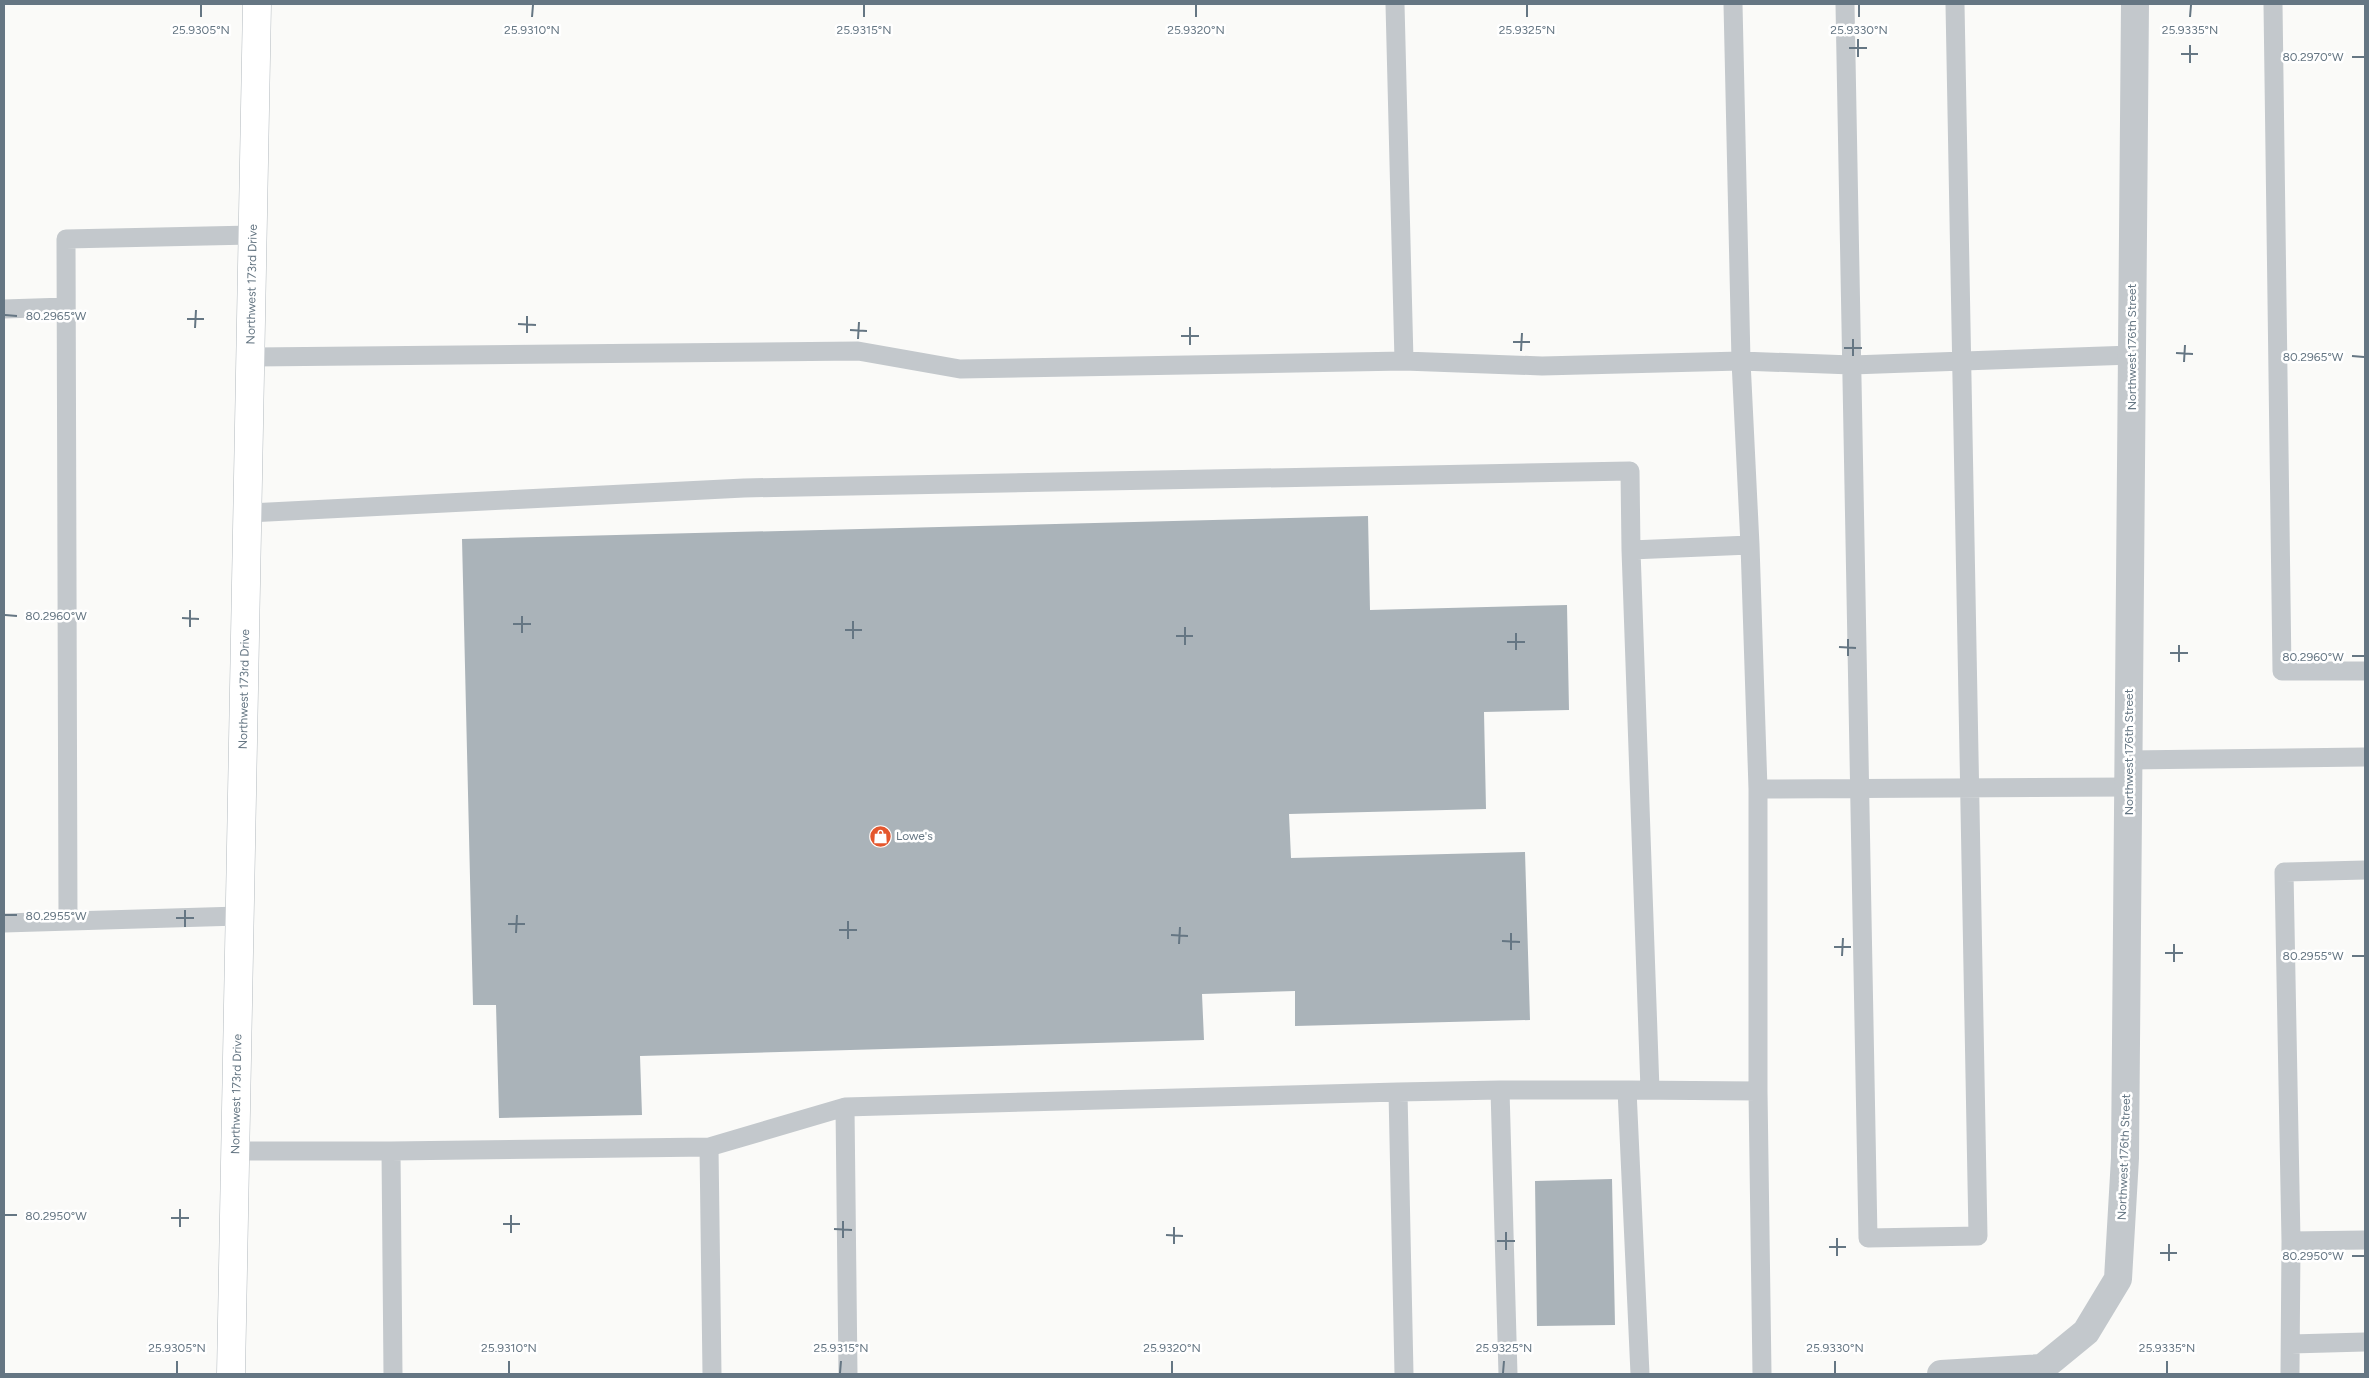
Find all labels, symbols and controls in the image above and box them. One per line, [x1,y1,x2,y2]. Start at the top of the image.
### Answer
text: 25.9305°N [172,23,230,37]
text: 25.9310°N [504,23,560,37]
text: 25.9315°N [837,23,892,37]
text: 25.9320°N [1167,23,1225,37]
text: 25.9325°N [1499,23,1555,37]
text: 25.9330°N [1830,23,1888,37]
text: 25.9335°N [2162,23,2218,37]
text: 80.2970°W [2282,50,2344,64]
street label: Northwest 173rd Drive [244,224,260,344]
street label: Northwest 176th Street [2125,283,2139,410]
text: 80.2965°W [26,309,87,323]
text: 80.2965°W [2283,350,2344,364]
text: 80.2960°W [25,609,87,623]
street label: Northwest 173rd Drive [236,628,252,749]
text: 80.2960°W [2282,650,2344,664]
street label: Northwest 176th Street [2122,688,2136,815]
shop icon: Lowe's [868,824,892,848]
place label: Lowe's [896,829,933,843]
text: 80.2955°W [26,909,87,923]
text: 80.2955°W [2283,949,2344,963]
street label: Northwest 173rd Drive [228,1033,244,1154]
street label: Northwest 176th Street [2115,1093,2133,1220]
text: 80.2950°W [25,1209,87,1223]
text: 80.2950°W [2282,1249,2344,1263]
text: 25.9305°N [148,1341,206,1355]
text: 25.9310°N [481,1341,537,1355]
text: 25.9315°N [814,1341,869,1355]
text: 25.9320°N [1143,1341,1201,1355]
text: 25.9325°N [1476,1341,1532,1355]
text: 25.9330°N [1806,1341,1864,1355]
text: 25.9335°N [2139,1341,2195,1355]

